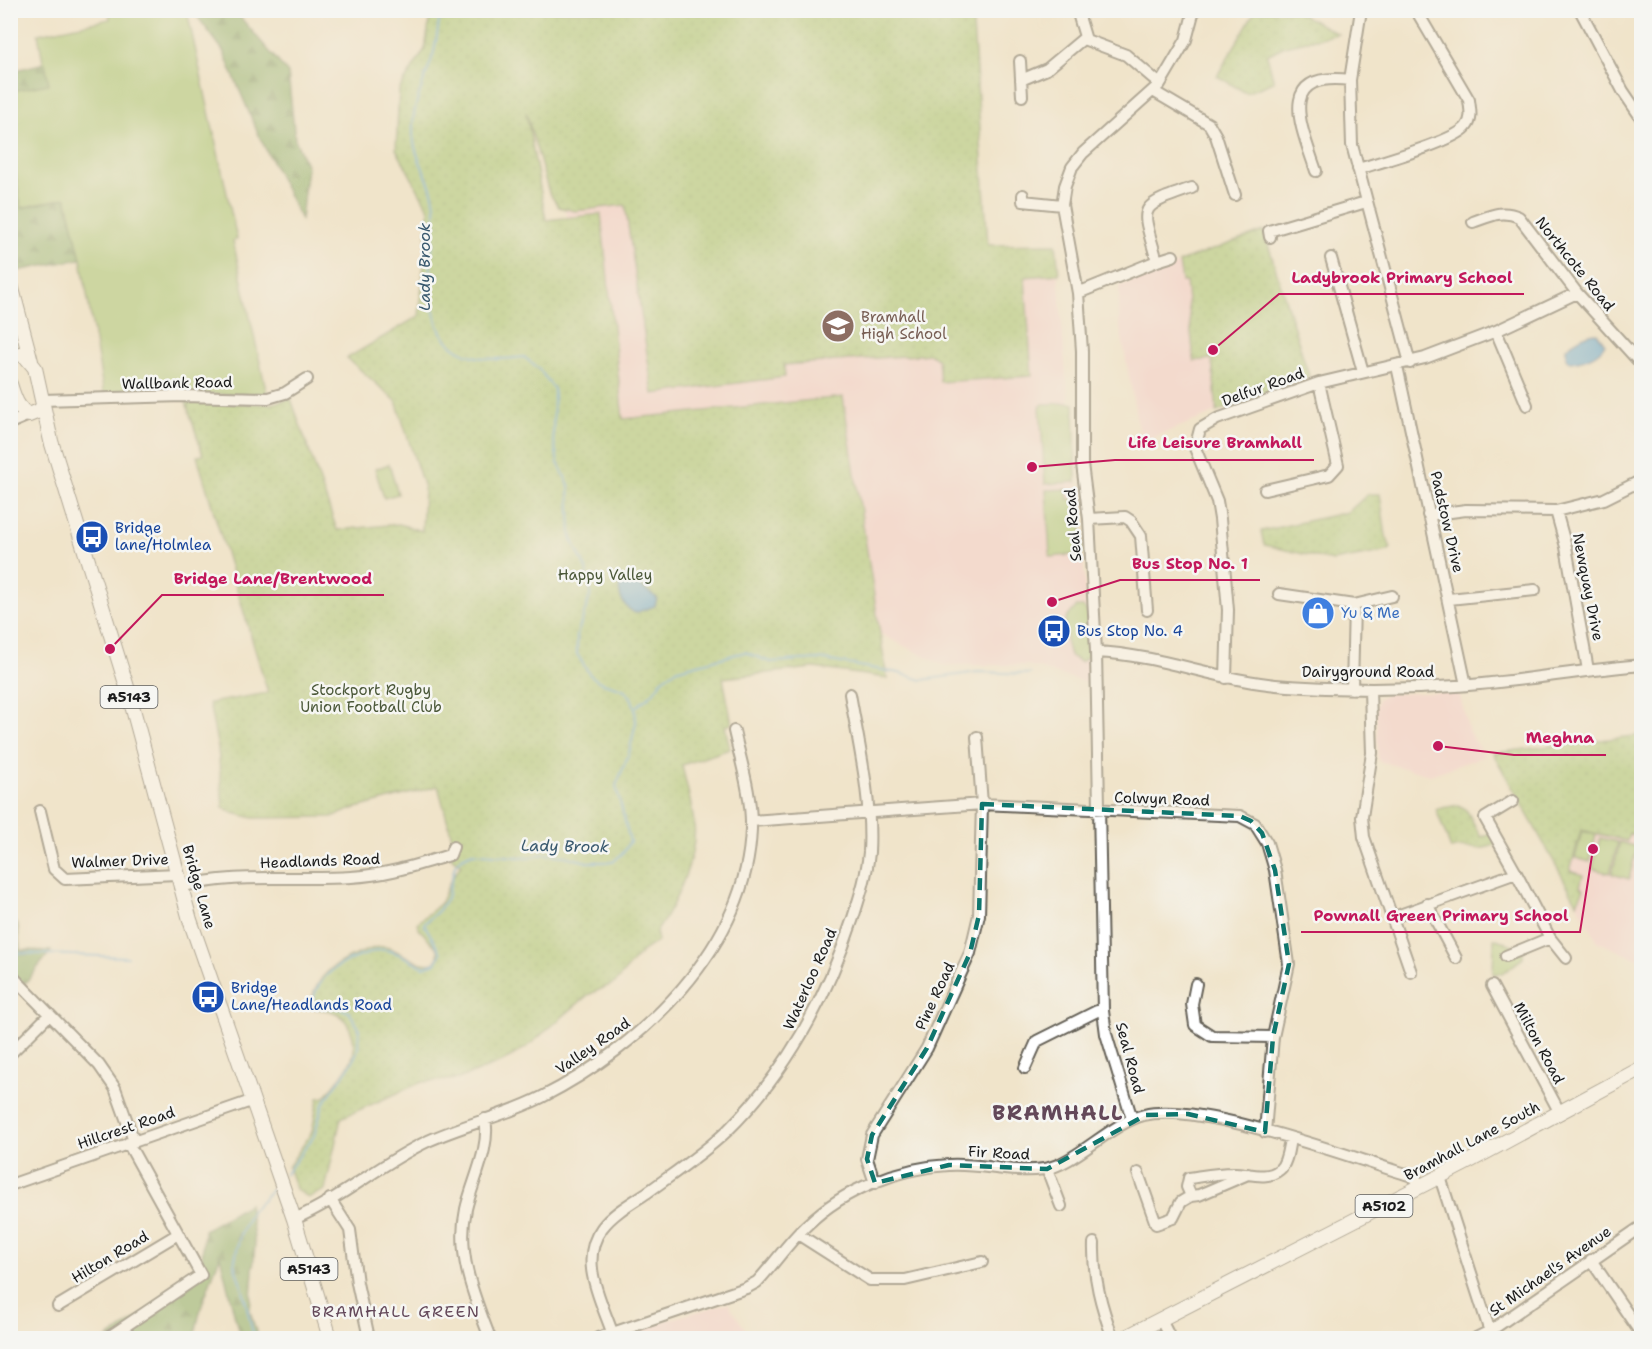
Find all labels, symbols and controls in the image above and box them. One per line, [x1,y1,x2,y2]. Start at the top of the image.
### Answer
street label: Northcote Road [1531,213,1620,316]
water label: Lady Brook [414,223,435,311]
callout: Ladybrook Primary School [1279,260,1524,294]
text: Ladybrook Primary School [1291,267,1513,288]
place label: Bramhall High School [861,307,947,344]
school or university icon: Bramhall High School [820,308,856,344]
street label: Delfur Road [1219,363,1307,411]
street label: Wallbank Road [121,372,233,394]
callout: Life Leisure Bramhall [1115,426,1314,460]
text: Life Leisure Bramhall [1128,432,1302,453]
street label: Padstow Drive [1426,469,1468,575]
street label: Seal Road [1060,487,1086,562]
place label: Bridge lane/Holmlea [115,518,212,555]
bus stop icon: Bridge lane/Holmlea [74,519,110,555]
street label: Newquay Drive [1568,531,1608,643]
callout: Bus Stop No. 1 [1120,546,1260,580]
text: Bus Stop No. 1 [1132,553,1248,574]
callout: Bridge Lane/Brentwood [162,561,384,595]
park label: Happy Valley [558,565,652,585]
text: Bridge Lane/Brentwood [174,568,372,589]
shop icon: Yu & Me [1300,595,1336,631]
place label: Yu & Me [1341,603,1400,623]
bus stop icon: Bus Stop No. 4 [1036,613,1072,649]
place label: Bus Stop No. 4 [1077,621,1183,641]
street label: Dairyground Road [1302,662,1435,682]
park label: Stockport Rugby Union Football Club [300,680,442,717]
road number: A5143 [100,686,158,708]
callout: Meghna [1514,721,1606,755]
text: Meghna [1526,727,1594,748]
street label: Colwyn Road [1114,787,1211,811]
water label: Lady Brook [521,835,609,857]
street label: Bridge Lane [177,843,221,931]
street label: Walmer Drive [71,849,169,873]
street label: Headlands Road [260,849,381,873]
callout: Pownall Green Primary School [1301,898,1580,932]
text: Pownall Green Primary School [1313,905,1569,926]
street label: Waterloo Road [779,925,842,1033]
street label: Pine Road [911,958,960,1033]
place label: Bridge Lane/Headlands Road [231,978,392,1015]
bus stop icon: Bridge Lane/Headlands Road [190,979,226,1015]
street label: Milton Road [1509,999,1569,1088]
street label: Valley Road [552,1013,635,1079]
street label: Seal Road [1111,1020,1149,1096]
street label: Bramhall Lane South [1401,1097,1543,1185]
district label: BRAMHALL [992,1099,1124,1127]
street label: Hillcrest Road [74,1102,178,1154]
street label: Fir Road [967,1141,1031,1165]
road number: A5102 [1356,1195,1412,1217]
street label: St Michael's Avenue [1485,1221,1615,1321]
street label: Hilton Road [68,1226,153,1288]
road number: A5143 [280,1258,338,1280]
district label: BRAMHALL GREEN [312,1301,480,1322]

